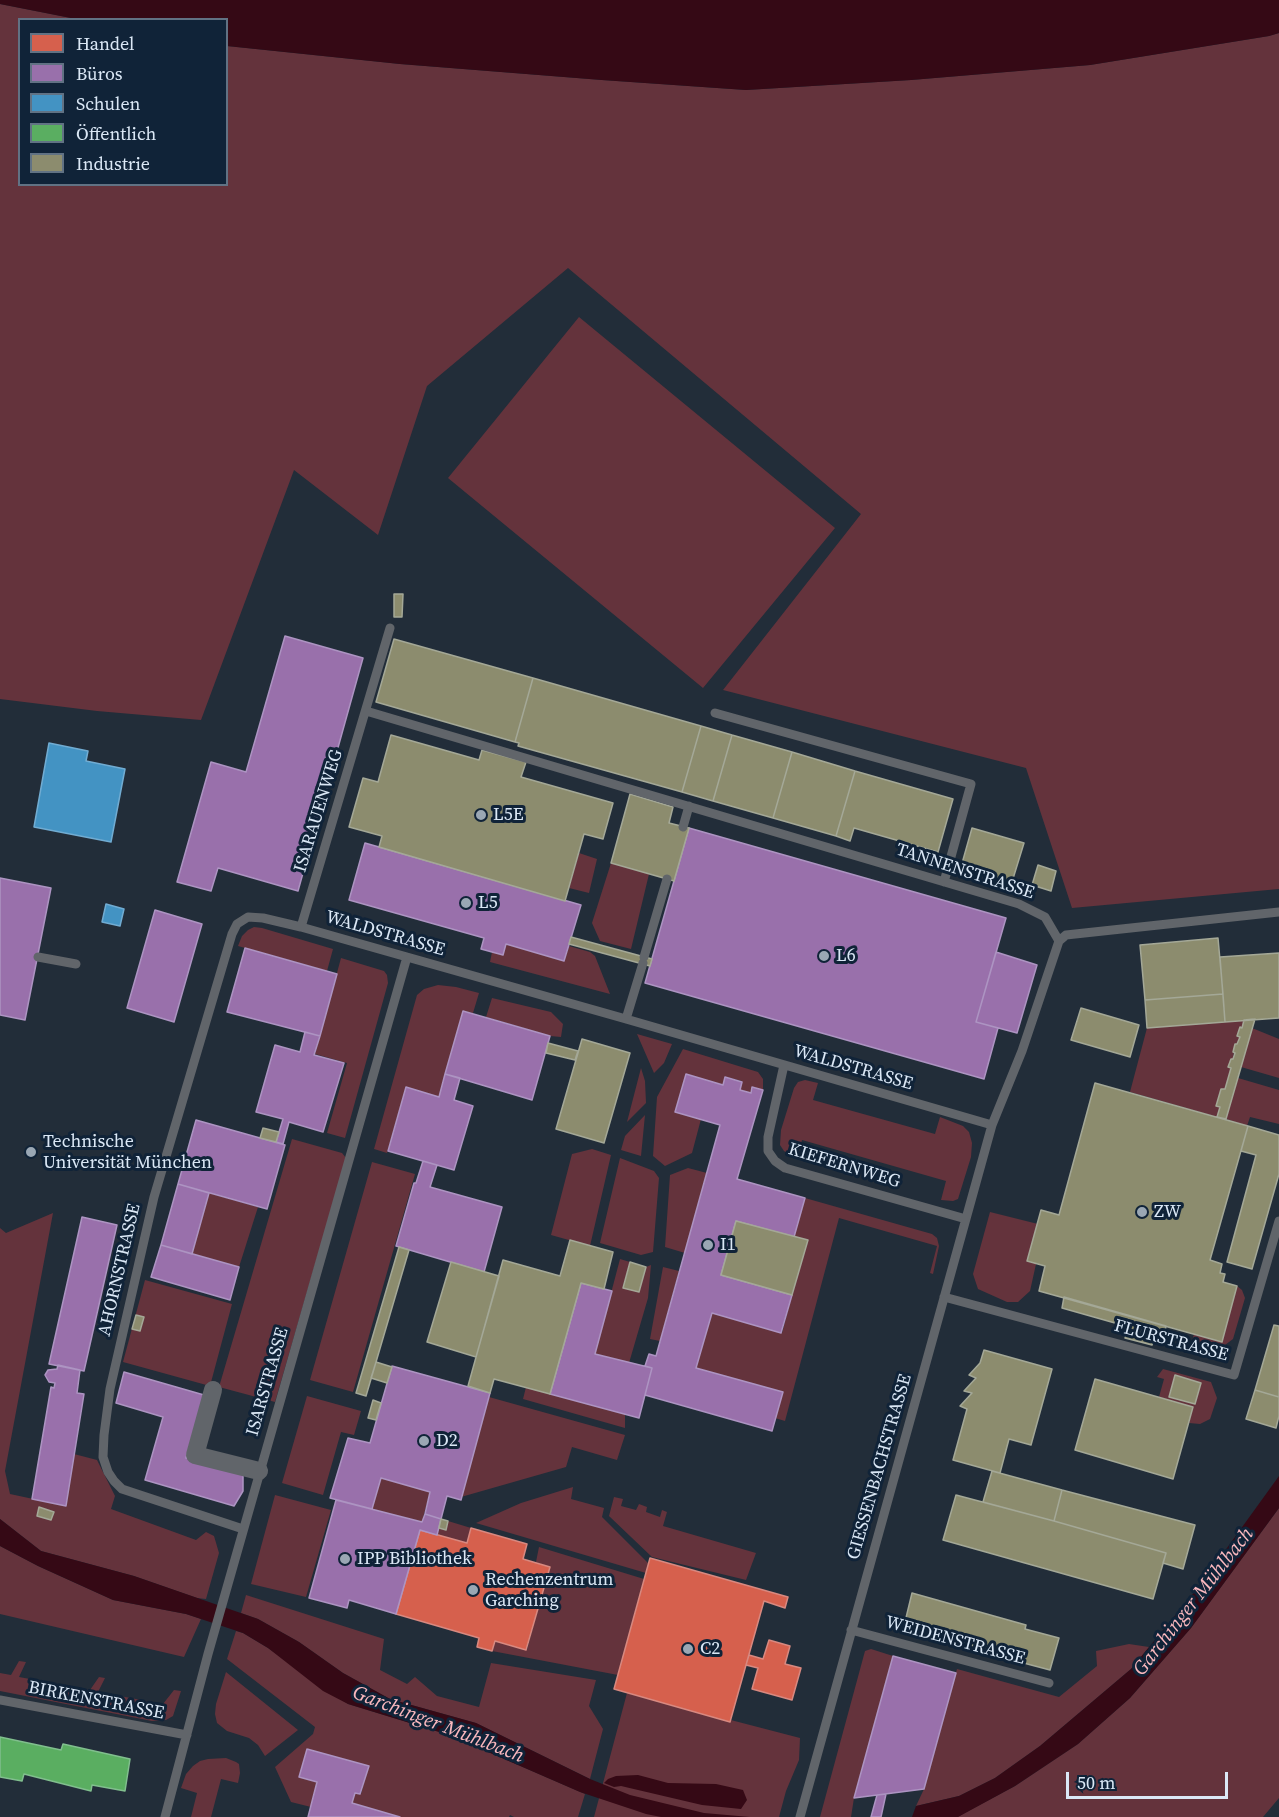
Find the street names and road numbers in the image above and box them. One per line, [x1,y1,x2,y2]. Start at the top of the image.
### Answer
street label: ISARAUENWEG [290,747,348,875]
street label: TANNENSTRASSE [893,839,1037,905]
street label: WALDSTRASSE [323,907,447,961]
street label: WALDSTRASSE [791,1041,915,1095]
street label: KIEFERNWEG [785,1139,903,1193]
street label: AHORNSTRASSE [94,1202,146,1338]
street label: FLURSTRASSE [1112,1315,1230,1367]
street label: ISARSTRASSE [242,1325,294,1439]
street label: GIESSENBACHSTRASSE [843,1372,917,1562]
street label: WEIDENSTRASSE [883,1612,1027,1670]
street label: BIRKENSTRASSE [26,1677,166,1725]

